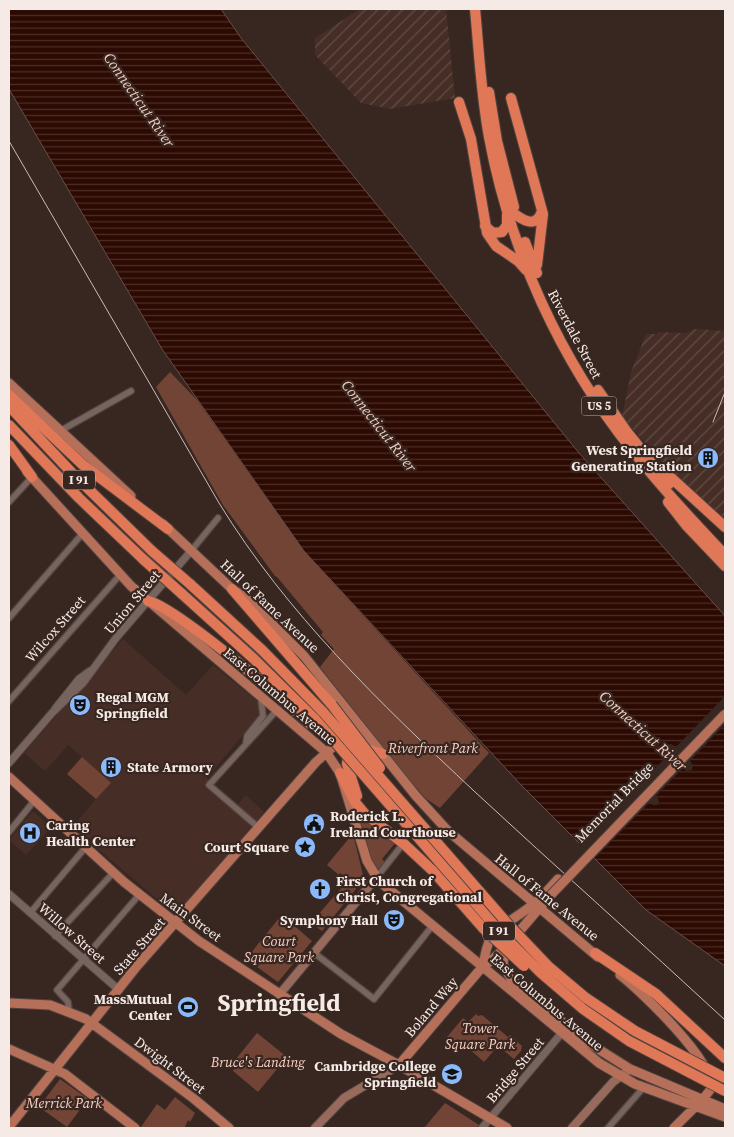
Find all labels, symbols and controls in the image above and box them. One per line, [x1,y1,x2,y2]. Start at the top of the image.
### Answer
water label: Connecticut River [99,48,180,152]
street label: Riverdale Street [543,286,607,383]
water label: Connecticut River [337,375,423,477]
road number: US 5 [582,396,616,416]
place label: West Springfield Generating Station [571,440,693,476]
building icon: West Springfield Generating Station [696,446,720,470]
road number: I 91 [63,470,95,490]
street label: Hall of Fame Avenue [216,555,324,657]
street label: Union Street [99,565,165,638]
street label: Wilcox Street [20,591,90,667]
street label: East Columbus Avenue [219,643,341,749]
water label: Connecticut River [595,686,692,776]
place label: Regal MGM Springfield [96,687,170,723]
theatre icon: Regal MGM Springfield [68,693,92,717]
park label: Riverfront Park [387,738,478,758]
building icon: State Armory [99,755,123,779]
place label: State Armory [127,757,213,777]
street label: Memorial Bridge [570,757,658,847]
place label: Roderick L. Ireland Courthouse [330,806,456,842]
public building icon: Roderick L. Ireland Courthouse [302,812,326,836]
place label: Caring Health Center [46,815,136,851]
hospital icon: Caring Health Center [18,821,42,845]
place icon: Court Square [293,835,317,859]
place label: Court Square [204,837,289,857]
street label: Hall of Fame Avenue [491,849,603,945]
place label: First Church of Christ, Congregational [336,871,482,907]
church icon: First Church of Christ, Congregational [308,877,332,901]
street label: Main Street [156,888,226,946]
street label: Willow Street [34,898,110,968]
theatre icon: Symphony Hall [382,908,406,932]
place label: Symphony Hall [280,910,378,930]
street label: State Street [109,913,170,979]
road number: I 91 [483,921,515,940]
park label: Court Square Park [244,931,314,967]
street label: East Columbus Avenue [486,949,608,1055]
street label: Boland Way [400,972,463,1042]
district label: Springfield [217,986,341,1019]
place label: MassMutual Center [94,989,172,1025]
sports icon: MassMutual Center [176,995,200,1019]
park label: Tower Square Park [445,1018,515,1054]
street label: Dwight Street [130,1032,210,1099]
street label: Bridge Street [481,1032,549,1107]
park label: Bruce's Landing [210,1052,306,1072]
place label: Cambridge College Springfield [314,1056,437,1092]
school or university icon: Cambridge College Springfield [440,1062,464,1086]
park label: Merrick Park [25,1093,102,1113]

